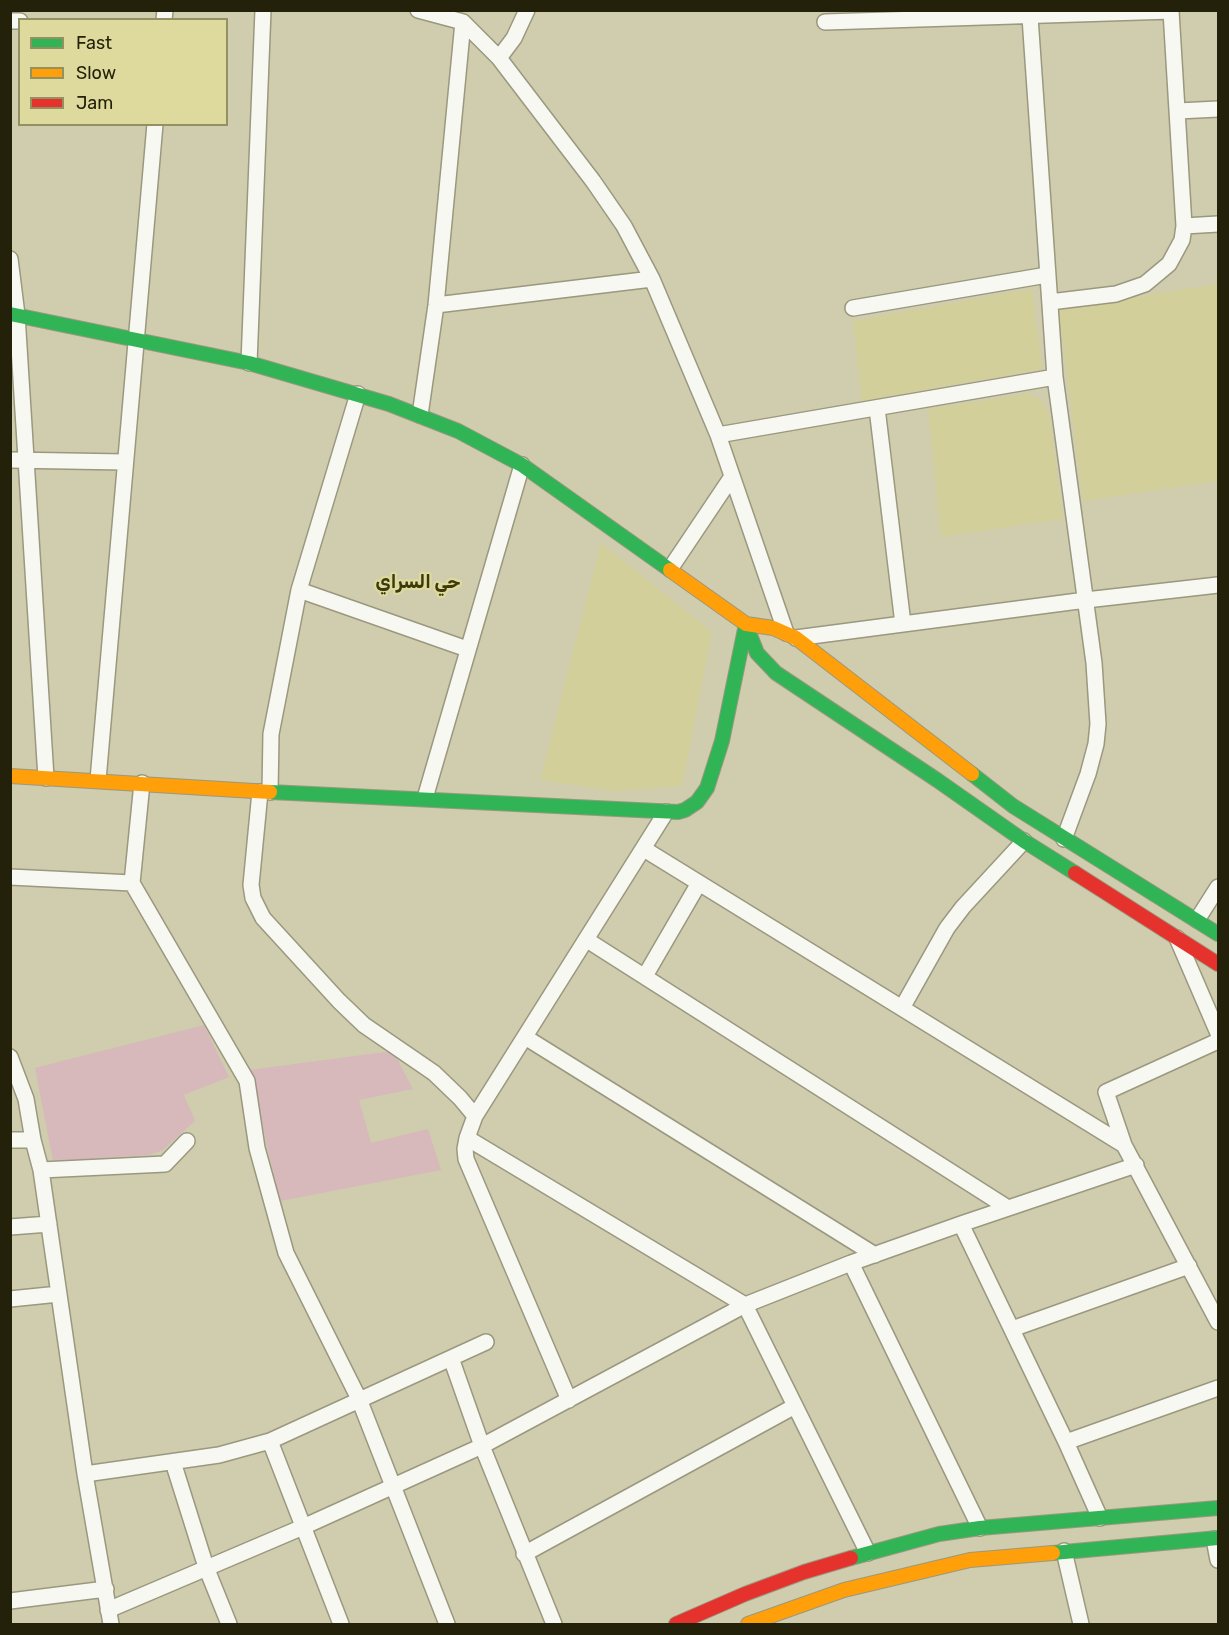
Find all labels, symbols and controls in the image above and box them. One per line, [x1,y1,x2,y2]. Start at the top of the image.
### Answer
legend [18,18,228,126]
text: Fast [76,32,112,54]
text: Slow [76,62,116,84]
text: Jam [76,92,113,114]
district label: حي السراي [376,572,460,594]

